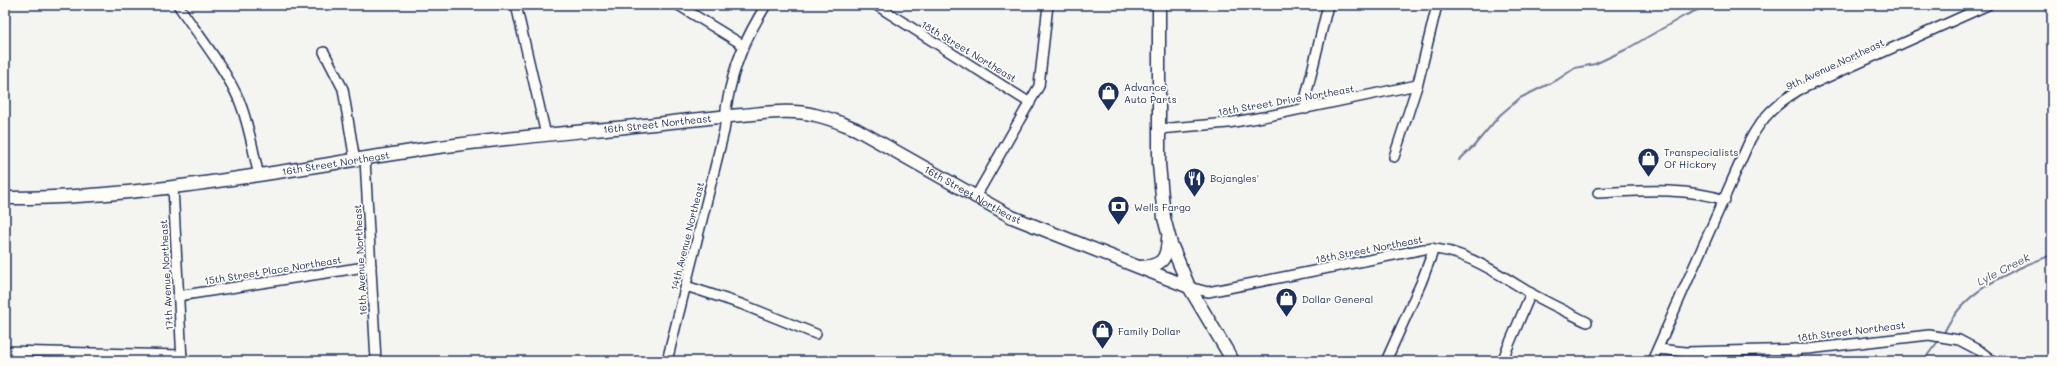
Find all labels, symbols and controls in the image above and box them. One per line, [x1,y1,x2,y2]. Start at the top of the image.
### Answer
street label: 18th Street Northeast [919,17,1019,85]
street label: 9th Avenue Northeast [1784,35,1886,93]
shop icon: Advance Auto Parts [1096,80,1122,113]
place label: Advance Auto Parts [1124,80,1177,106]
street label: 18th Street Drive Northeast [1217,81,1355,119]
street label: 16th Street Northeast [602,111,712,136]
shop icon: Transpecialists Of Hickory [1636,145,1662,178]
place label: Transpecialists Of Hickory [1664,145,1739,171]
street label: 16th Street Northeast [281,147,391,178]
street label: 16th Street Northeast [922,162,1023,227]
restaurant icon: Bojangles' [1182,165,1208,198]
place label: Bojangles' [1210,171,1259,185]
street label: 14th Avenue Northeast [667,180,707,292]
bank icon: Wells Fargo [1106,194,1132,227]
place label: Wells Fargo [1134,200,1191,214]
street label: 16th Avenue Northeast [350,204,370,316]
street label: 17th Avenue Northeast [156,219,176,331]
street label: 18th Street Northeast [1314,232,1424,266]
water label: Lyle Creek [1974,249,2032,289]
street label: 15th Street Place Northeast [203,252,343,288]
shop icon: Dollar General [1273,286,1299,319]
place label: Dollar General [1302,292,1373,306]
street label: 18th Street Northeast [1796,317,1906,345]
shop icon: Family Dollar [1090,318,1116,351]
place label: Family Dollar [1118,324,1181,338]

